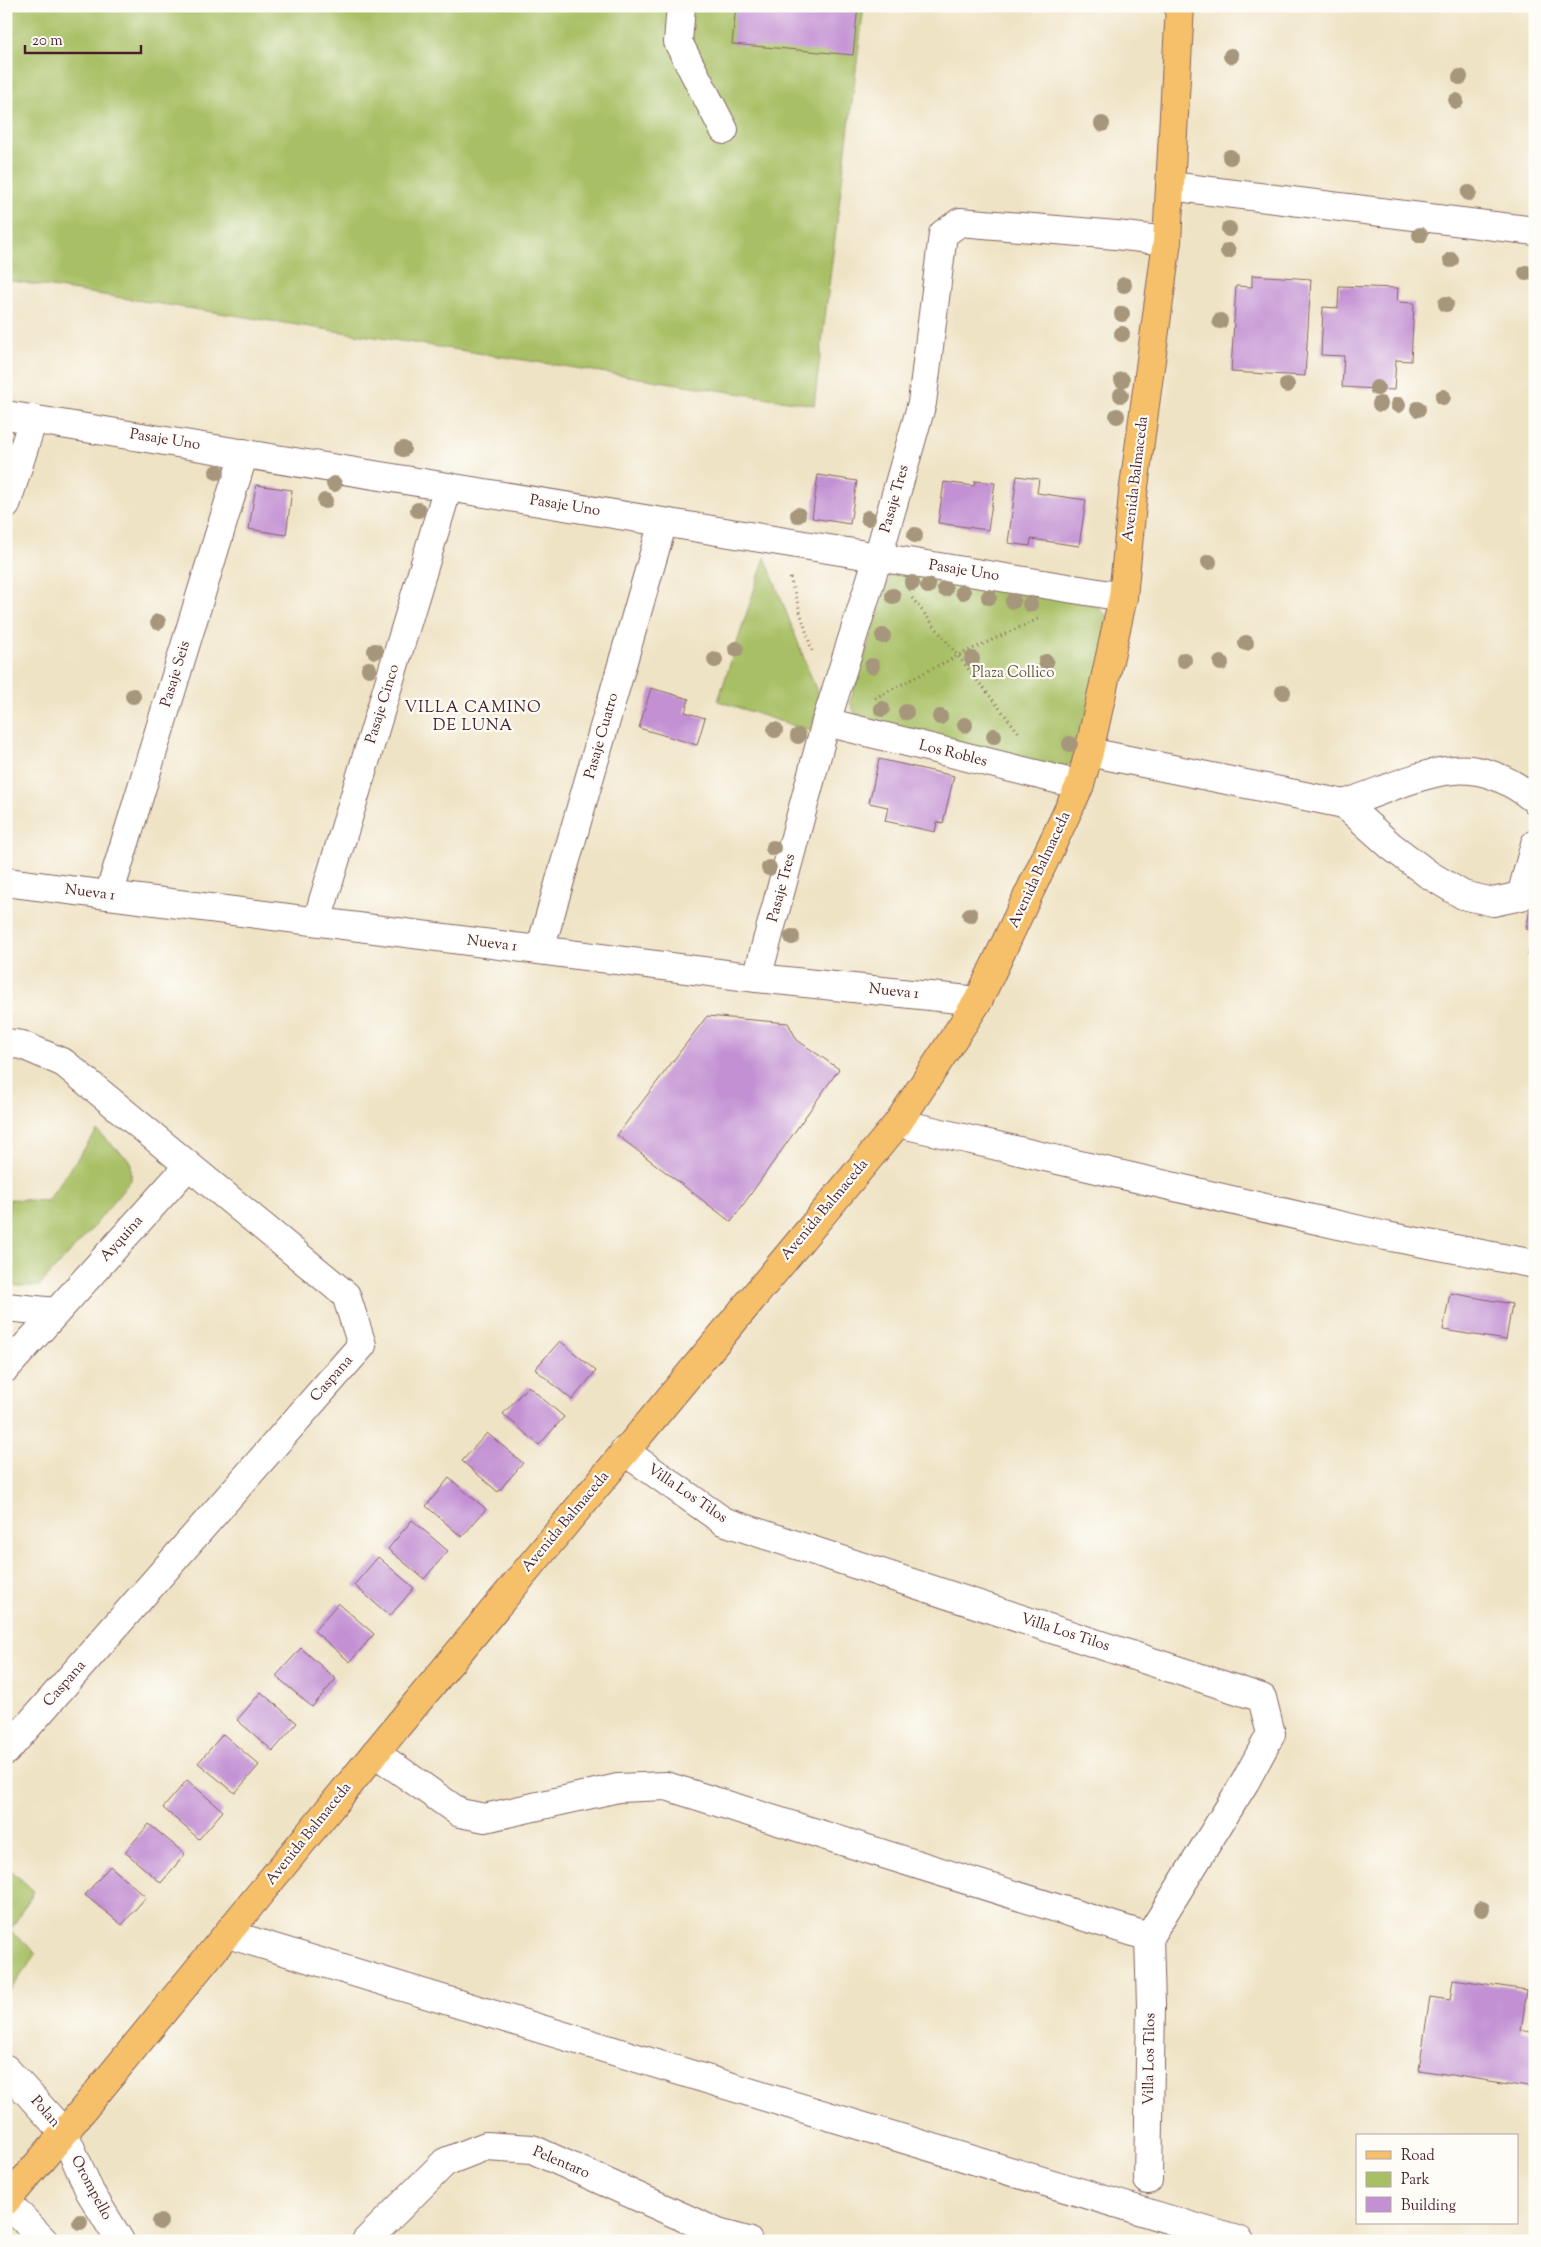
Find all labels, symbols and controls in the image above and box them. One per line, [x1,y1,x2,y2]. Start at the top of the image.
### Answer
scale bar [25,22,141,54]
text: 20 m [32,31,63,52]
street label: Avenida Balmaceda [1118,415,1154,543]
street label: Pasaje Uno [128,424,202,456]
street label: Pasaje Tres [875,462,915,535]
street label: Pasaje Uno [528,490,602,522]
street label: Pasaje Uno [927,555,1001,587]
street label: Pasaje Seis [156,638,196,710]
street label: Pasaje Cinco [361,662,405,746]
park label: Plaza Collico [972,663,1054,684]
street label: Pasaje Cuatro [580,691,624,781]
district label: VILLA CAMINO DE LUNA [404,697,542,738]
street label: Los Robles [917,735,989,773]
street label: Avenida Balmaceda [1004,808,1076,932]
street label: Pasaje Tres [763,851,801,924]
street label: Nueva 1 [64,880,116,906]
street label: Nueva 1 [466,931,518,957]
street label: Nueva 1 [868,979,920,1005]
street label: Avenida Balmaceda [776,1155,874,1265]
street label: Ayquina [96,1211,148,1267]
street label: Caspana [306,1351,358,1407]
street label: Villa Los Tilos [643,1459,731,1529]
street label: Avenida Balmaceda [517,1467,615,1577]
street label: Villa Los Tilos [1018,1609,1112,1657]
street label: Caspana [39,1656,91,1712]
street label: Avenida Balmaceda [261,1778,357,1890]
street label: Villa Los Tilos [1139,2012,1161,2105]
street label: Polan [25,2092,65,2133]
legend [1356,2134,1518,2224]
street label: Pelentaro [529,2142,593,2184]
text: Road [1401,2146,1435,2167]
street label: Orompello [65,2152,117,2224]
text: Park [1401,2170,1430,2191]
text: Building [1401,2196,1456,2217]

